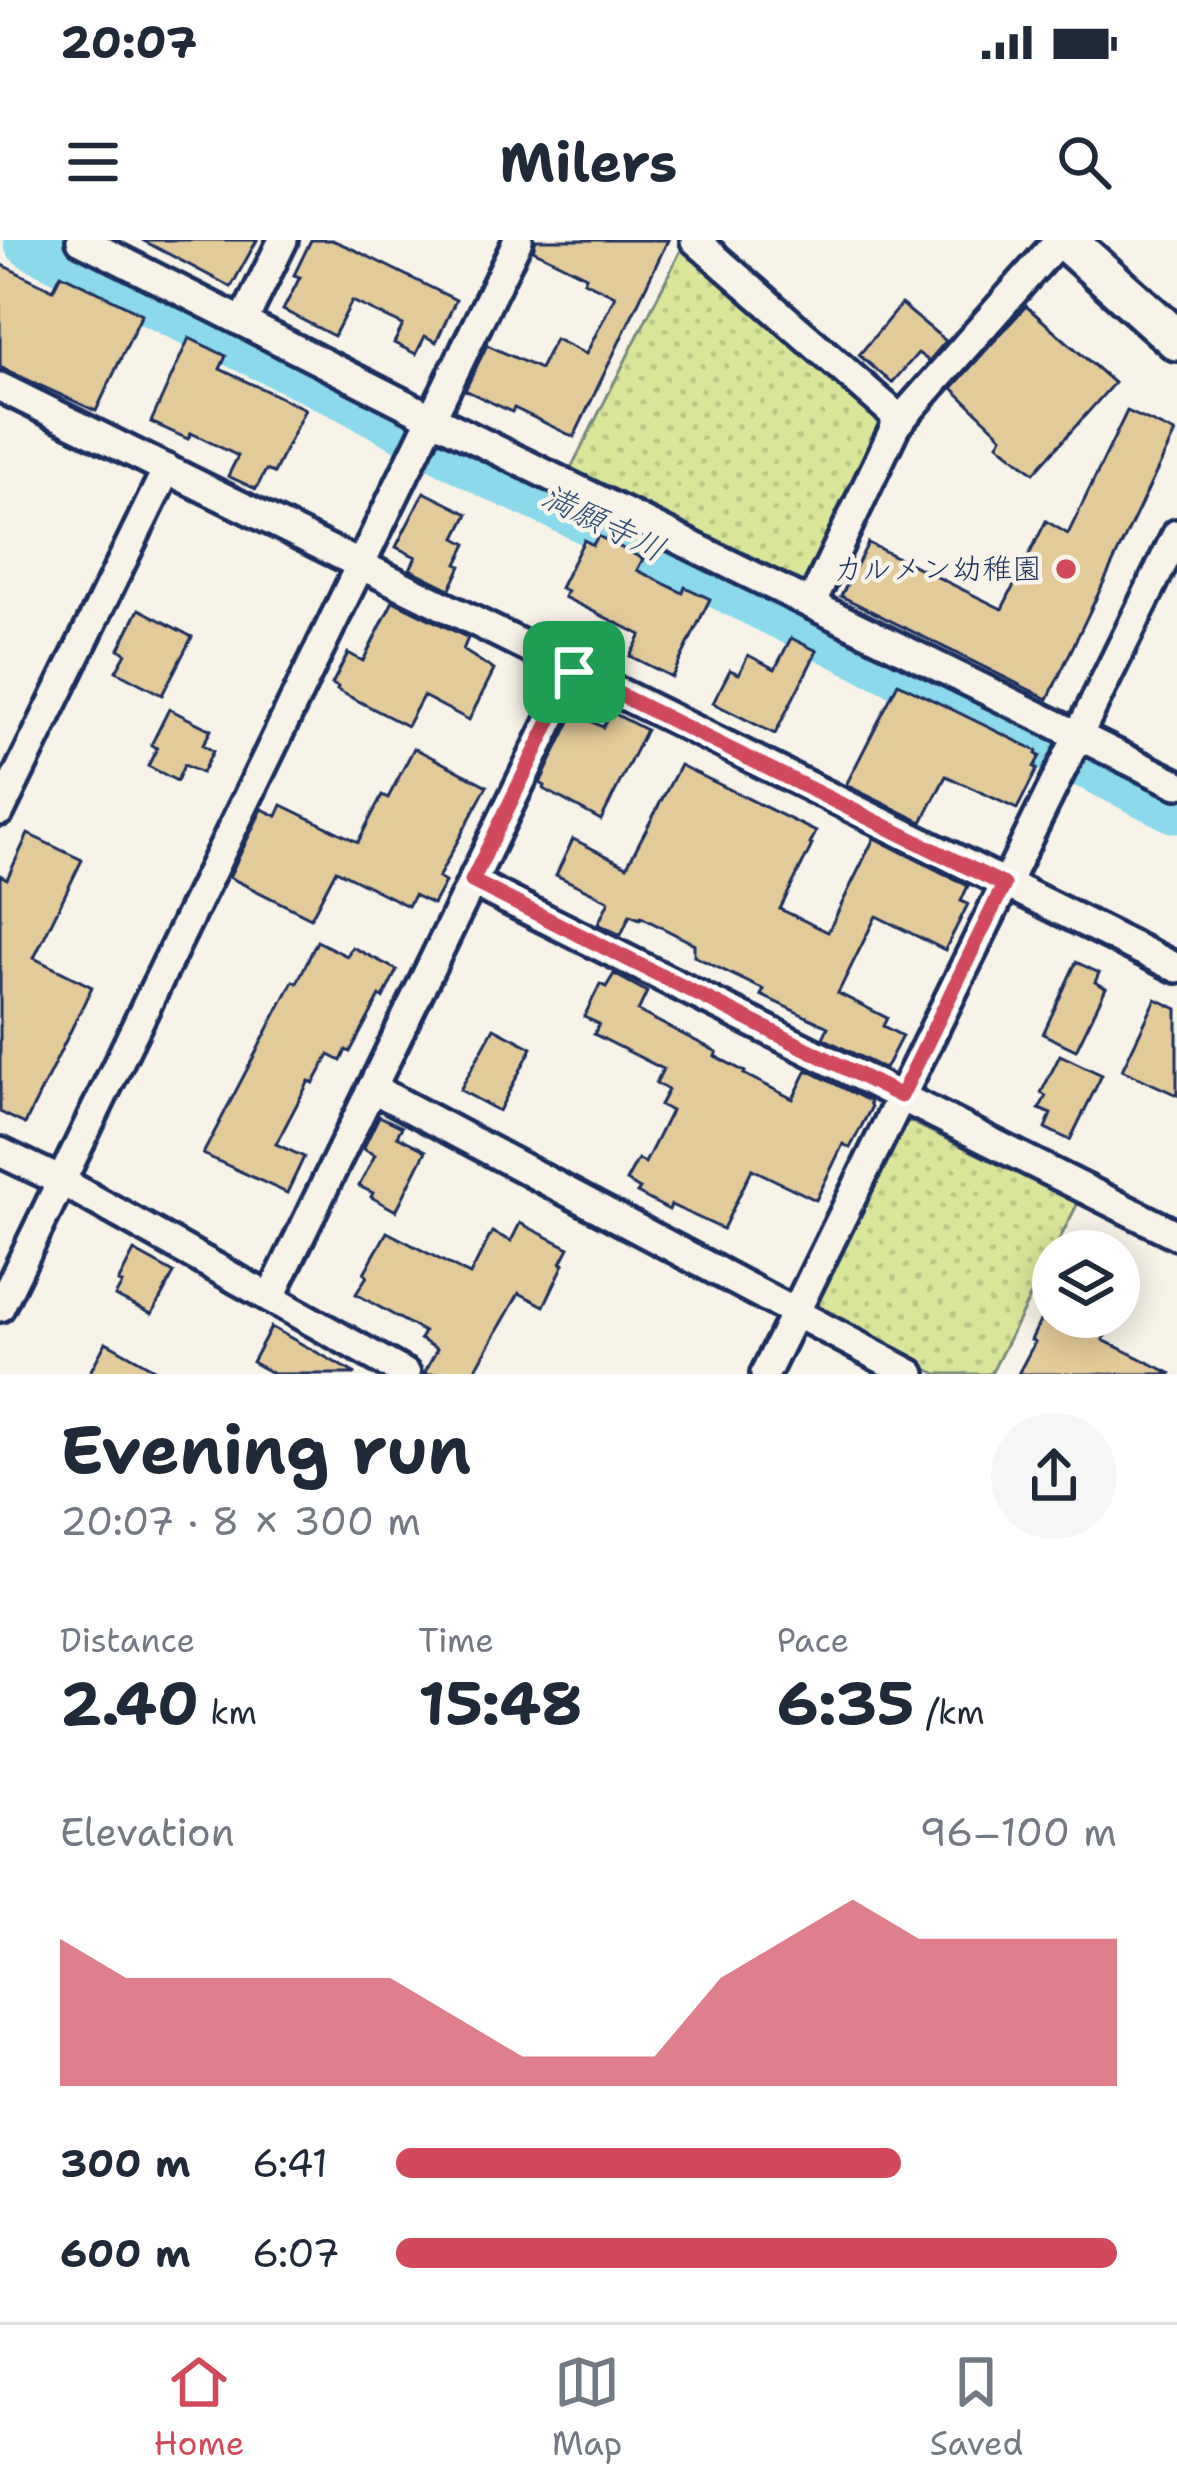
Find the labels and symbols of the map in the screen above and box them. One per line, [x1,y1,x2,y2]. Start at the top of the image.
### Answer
water label: 満願寺川 [535,473,673,572]
place label: カルメン幼稚園 [833,548,1042,589]
marker: カルメン幼稚園 [1053,556,1079,582]
pin [523,621,625,723]

